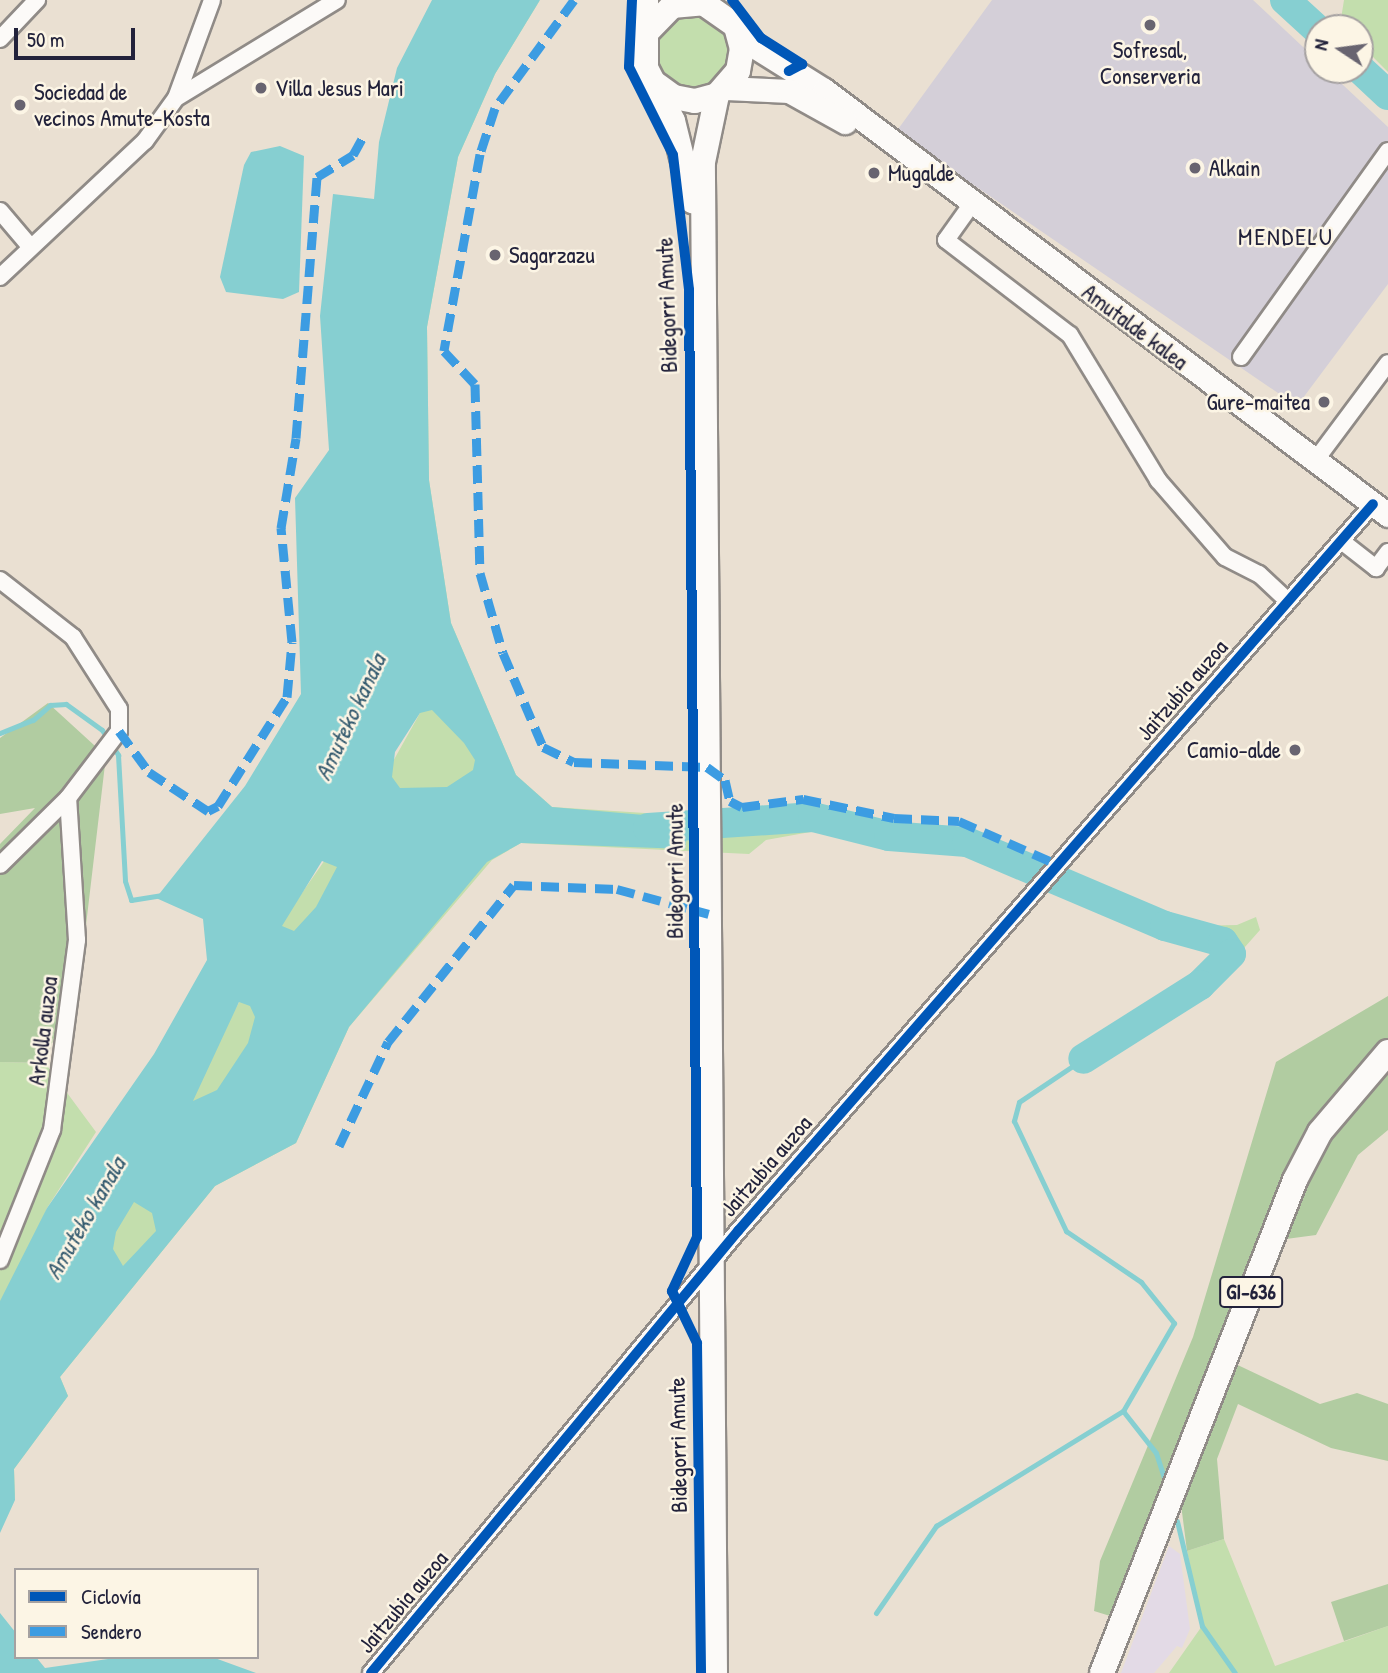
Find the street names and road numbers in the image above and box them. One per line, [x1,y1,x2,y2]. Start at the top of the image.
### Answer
street label: Bidegorri Amute [651,237,683,373]
street label: Amutalde kalea [1077,278,1193,376]
street label: Jaitzubia auzoa [1131,634,1233,746]
street label: Bidegorri Amute [661,803,689,939]
street label: Arkolla auzoa [23,975,63,1087]
street label: Jaitzubia auzoa [715,1110,817,1222]
road number: GI-636 [1218,1274,1284,1310]
street label: Bidegorri Amute [663,1377,693,1513]
street label: Jaitzubia auzoa [352,1545,454,1659]

